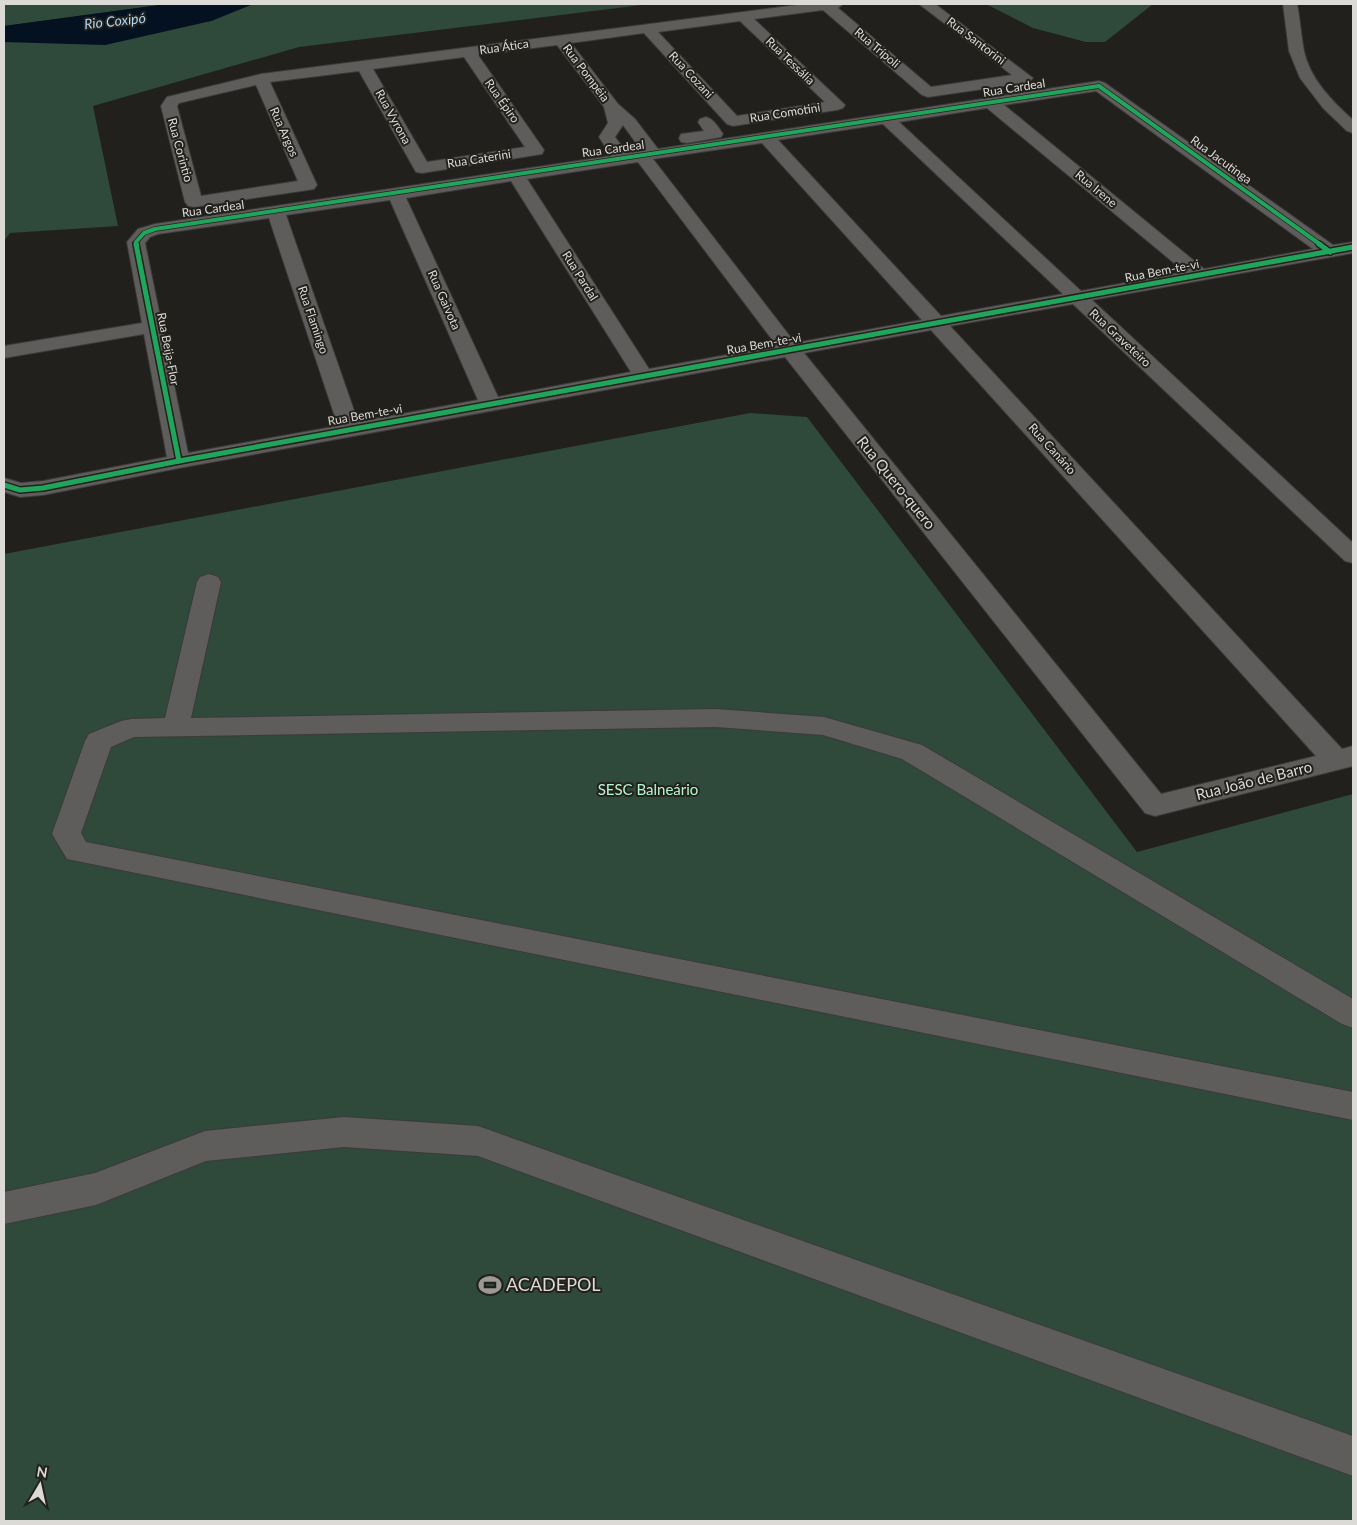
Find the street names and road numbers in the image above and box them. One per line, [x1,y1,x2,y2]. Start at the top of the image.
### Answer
street label: Rua Santorini [944,14,1009,68]
street label: Rua Trípoli [851,24,903,71]
street label: Rua Tessália [763,33,818,88]
street label: Rua Ática [478,36,529,57]
street label: Rua Pompéia [560,41,613,105]
street label: Rua Cozani [666,48,717,101]
street label: Rua Cardeal [982,75,1046,100]
street label: Rua Épiro [482,76,523,126]
street label: Rua Vyrona [372,87,415,147]
street label: Rua Comotini [749,100,821,125]
street label: Rua Argos [267,105,302,159]
street label: Rua Corintio [165,116,196,184]
street label: Rua Jacutinga [1188,132,1255,187]
street label: Rua Cardeal [581,137,645,160]
street label: Rua Caterini [446,146,512,171]
street label: Rua Irene [1072,167,1120,210]
street label: Rua Cardeal [181,197,245,220]
street label: Rua Pardal [559,248,602,303]
street label: Rua Bem-te-vi [1123,256,1200,285]
street label: Rua Gaivota [425,268,464,332]
street label: Rua Flamingo [295,284,332,356]
street label: Rua Graveteiro [1087,305,1154,370]
street label: Rua Beija-Flor [154,311,183,387]
street label: Rua Bem-te-vi [725,330,802,357]
street label: Rua Bem-te-vi [326,401,403,428]
street label: Rua Canário [1025,420,1079,477]
street label: Rua Quero-quero [854,432,940,533]
street label: Rua João de Barro [1194,757,1314,803]

